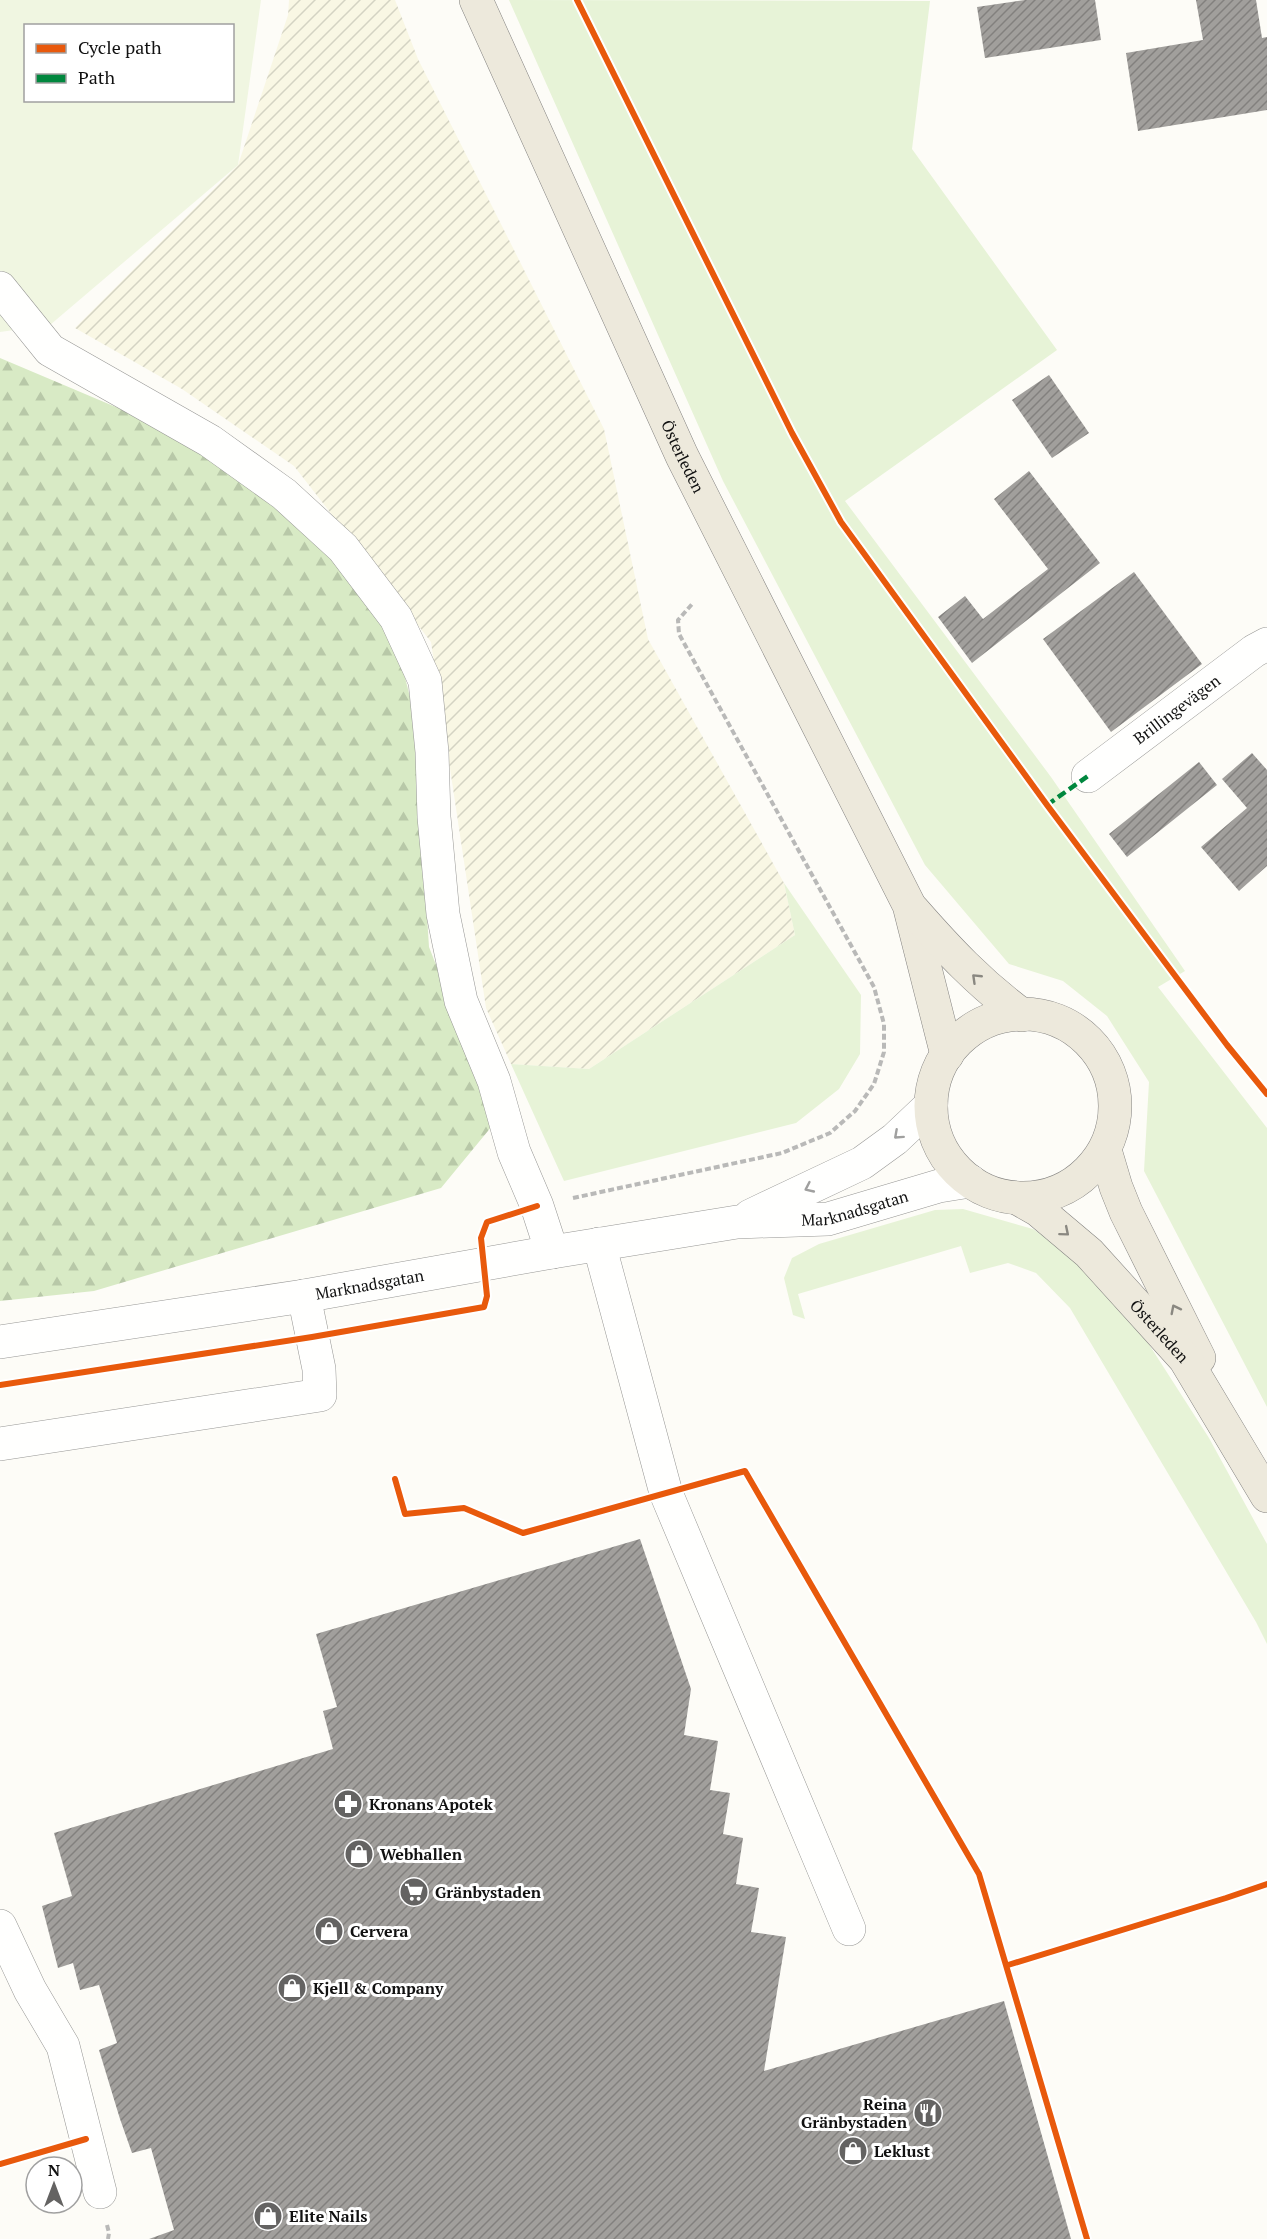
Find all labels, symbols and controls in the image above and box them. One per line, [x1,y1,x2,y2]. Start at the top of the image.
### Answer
legend [24,24,234,102]
text: Cycle path [78,35,162,59]
text: Path [78,65,115,89]
street label: Österleden [656,416,710,497]
street label: Brillingevägen [1129,669,1225,749]
one-way arrow [973,975,984,986]
one-way arrow [894,1128,905,1139]
one-way arrow [805,1180,816,1192]
street label: Marknadsgatan [801,1185,911,1231]
one-way arrow [1058,1225,1069,1236]
street label: Marknadsgatan [313,1264,426,1305]
street label: Österleden [1125,1295,1194,1368]
one-way arrow [1170,1305,1182,1316]
pharmacy icon: Kronans Apotek [332,1788,364,1820]
place label: Kronans Apotek [369,1793,493,1815]
shop icon: Webhallen [343,1838,375,1870]
place label: Webhallen [380,1843,463,1865]
supermarket icon: Gränbystaden [398,1876,430,1908]
place label: Gränbystaden [435,1881,542,1903]
shop icon: Cervera [313,1915,345,1947]
place label: Cervera [350,1920,409,1942]
shop icon: Kjell & Company [276,1972,308,2004]
place label: Kjell & Company [313,1977,444,1999]
place label: Reina Gränbystaden [801,2093,908,2133]
restaurant icon: Reina Gränbystaden [912,2097,944,2129]
shop icon: Leklust [837,2135,869,2167]
place label: Leklust [874,2140,931,2162]
north arrow [24,2155,84,2215]
text: N [48,2159,60,2181]
shop icon: Elite Nails [252,2200,284,2232]
place label: Elite Nails [289,2205,367,2227]

